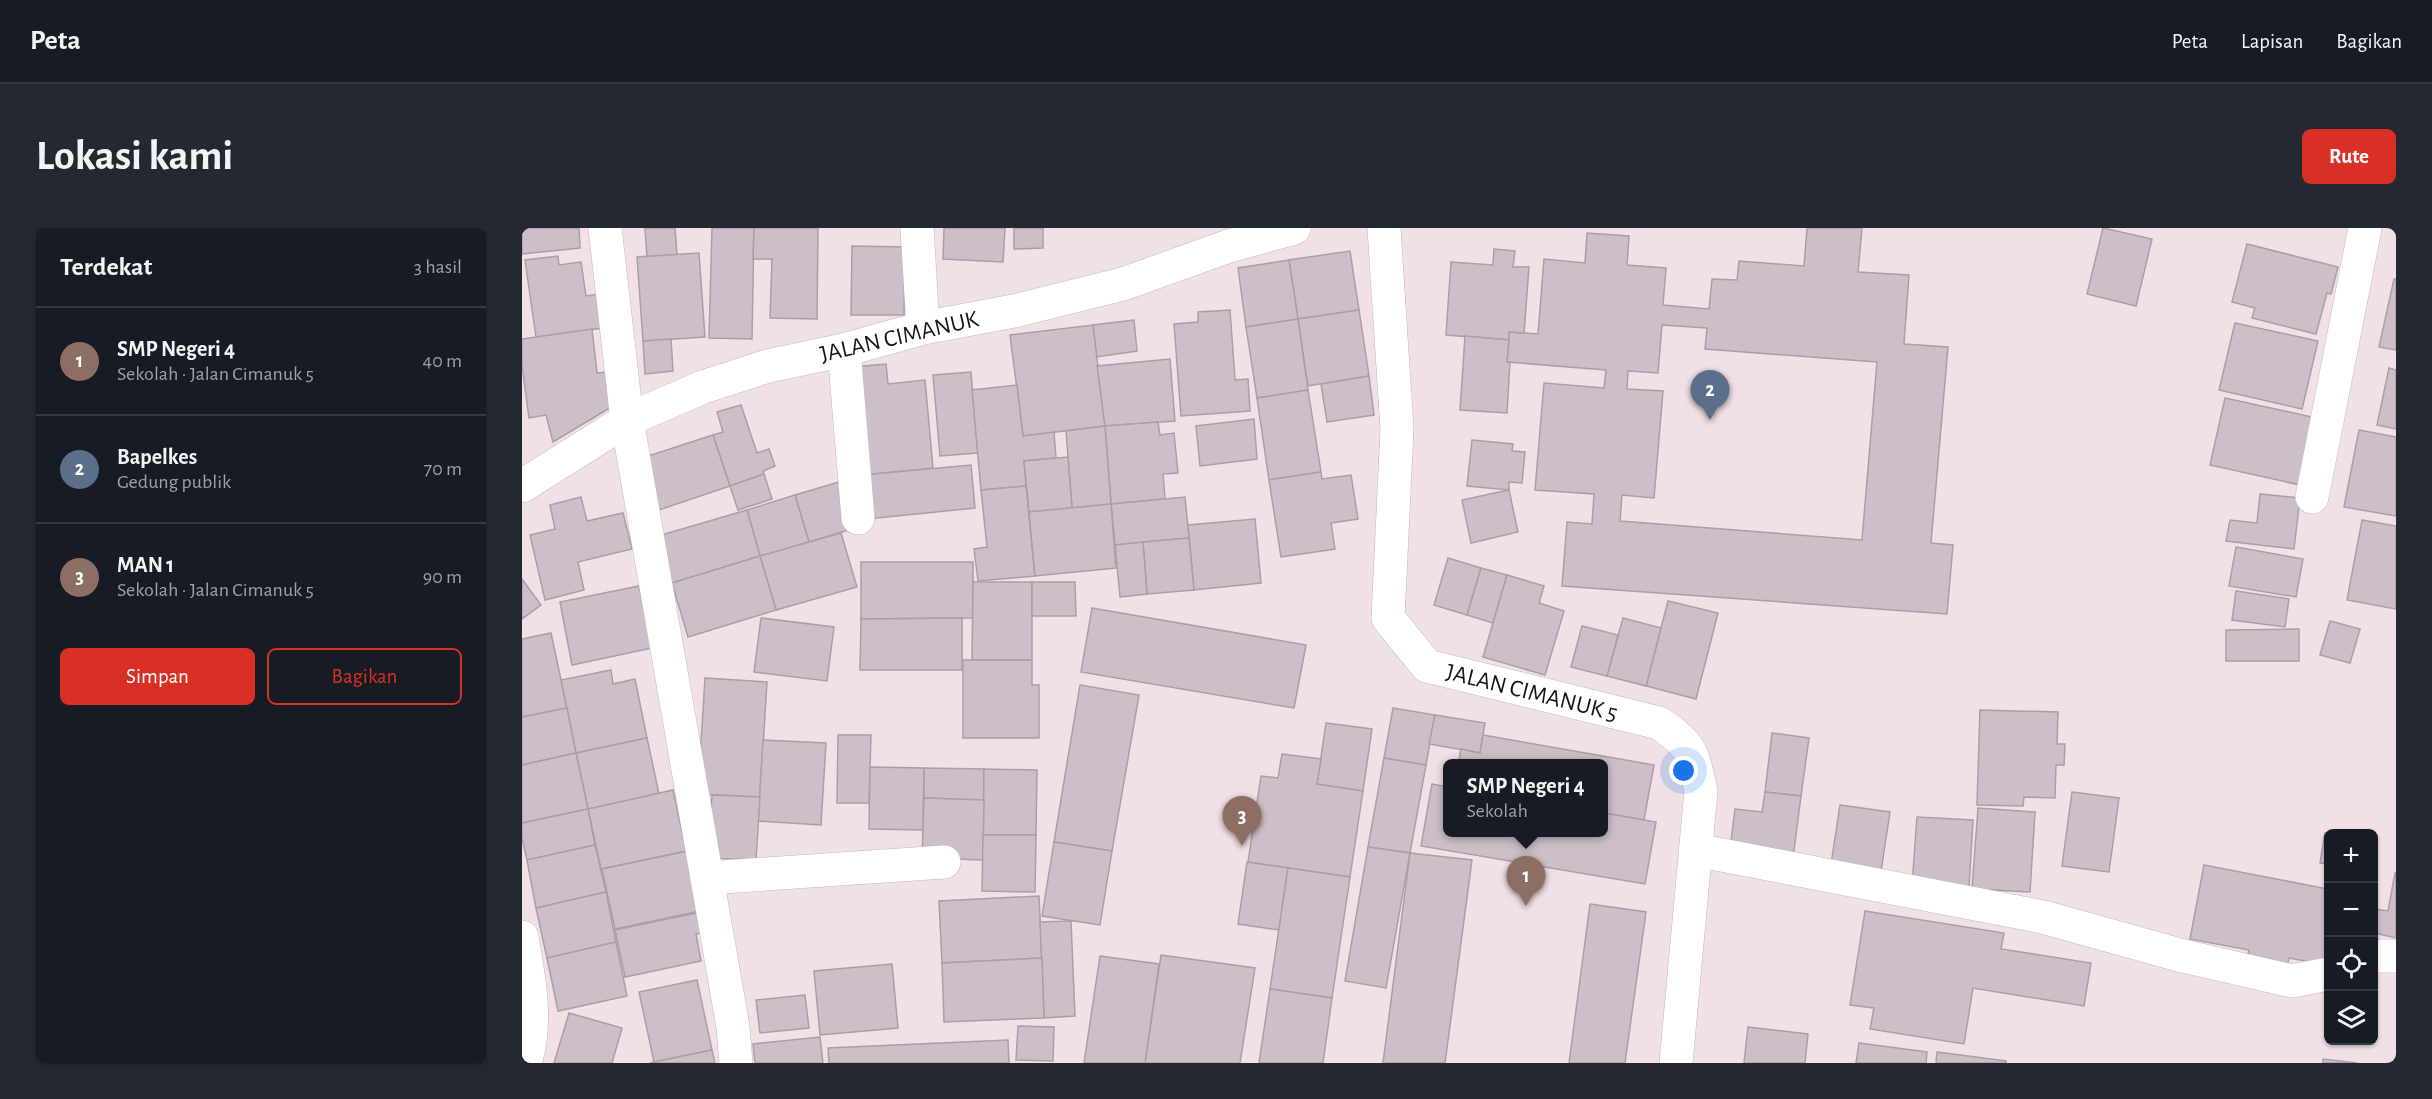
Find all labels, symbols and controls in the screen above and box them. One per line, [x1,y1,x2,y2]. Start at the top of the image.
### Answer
text: Peta [30,27,81,55]
text: Peta [2172,31,2208,52]
text: Lapisan [2241,31,2303,52]
text: Bagikan [2336,31,2402,52]
button: Rute [2302,129,2396,184]
text: Lokasi kami [36,135,233,177]
text: Terdekat [60,254,152,280]
text: 3 hasil [414,257,462,277]
street label: JALAN CIMANUK [818,307,982,367]
text: SMP Negeri 4 [117,338,235,360]
text: 1 [76,351,83,371]
text: 40 m [423,351,462,371]
text: Sekolah · Jalan Cimanuk 5 [117,364,314,384]
pin: 2 [1690,370,1730,420]
text: Bapelkes [117,446,197,468]
text: 2 [75,459,84,479]
text: 70 m [424,459,462,479]
text: Gedung publik [117,472,231,492]
text: MAN 1 [117,554,174,576]
text: 3 [75,567,84,587]
text: 90 m [423,567,462,587]
text: Sekolah · Jalan Cimanuk 5 [117,580,314,600]
button: Simpan [60,648,255,705]
button: Bagikan [267,648,462,705]
street label: JALAN CIMANUK 5 [1444,660,1620,726]
your location [1669,756,1698,785]
popup [1443,759,1608,837]
text: SMP Negeri 4 [1466,775,1585,797]
pin: 3 [1222,796,1262,846]
text: Sekolah [1466,801,1528,821]
map controls [2324,829,2378,1045]
button: + [2324,829,2378,883]
pin: 1 [1506,856,1546,906]
button: − [2324,883,2378,937]
button: locate [2324,937,2378,991]
button: layers [2324,991,2378,1045]

